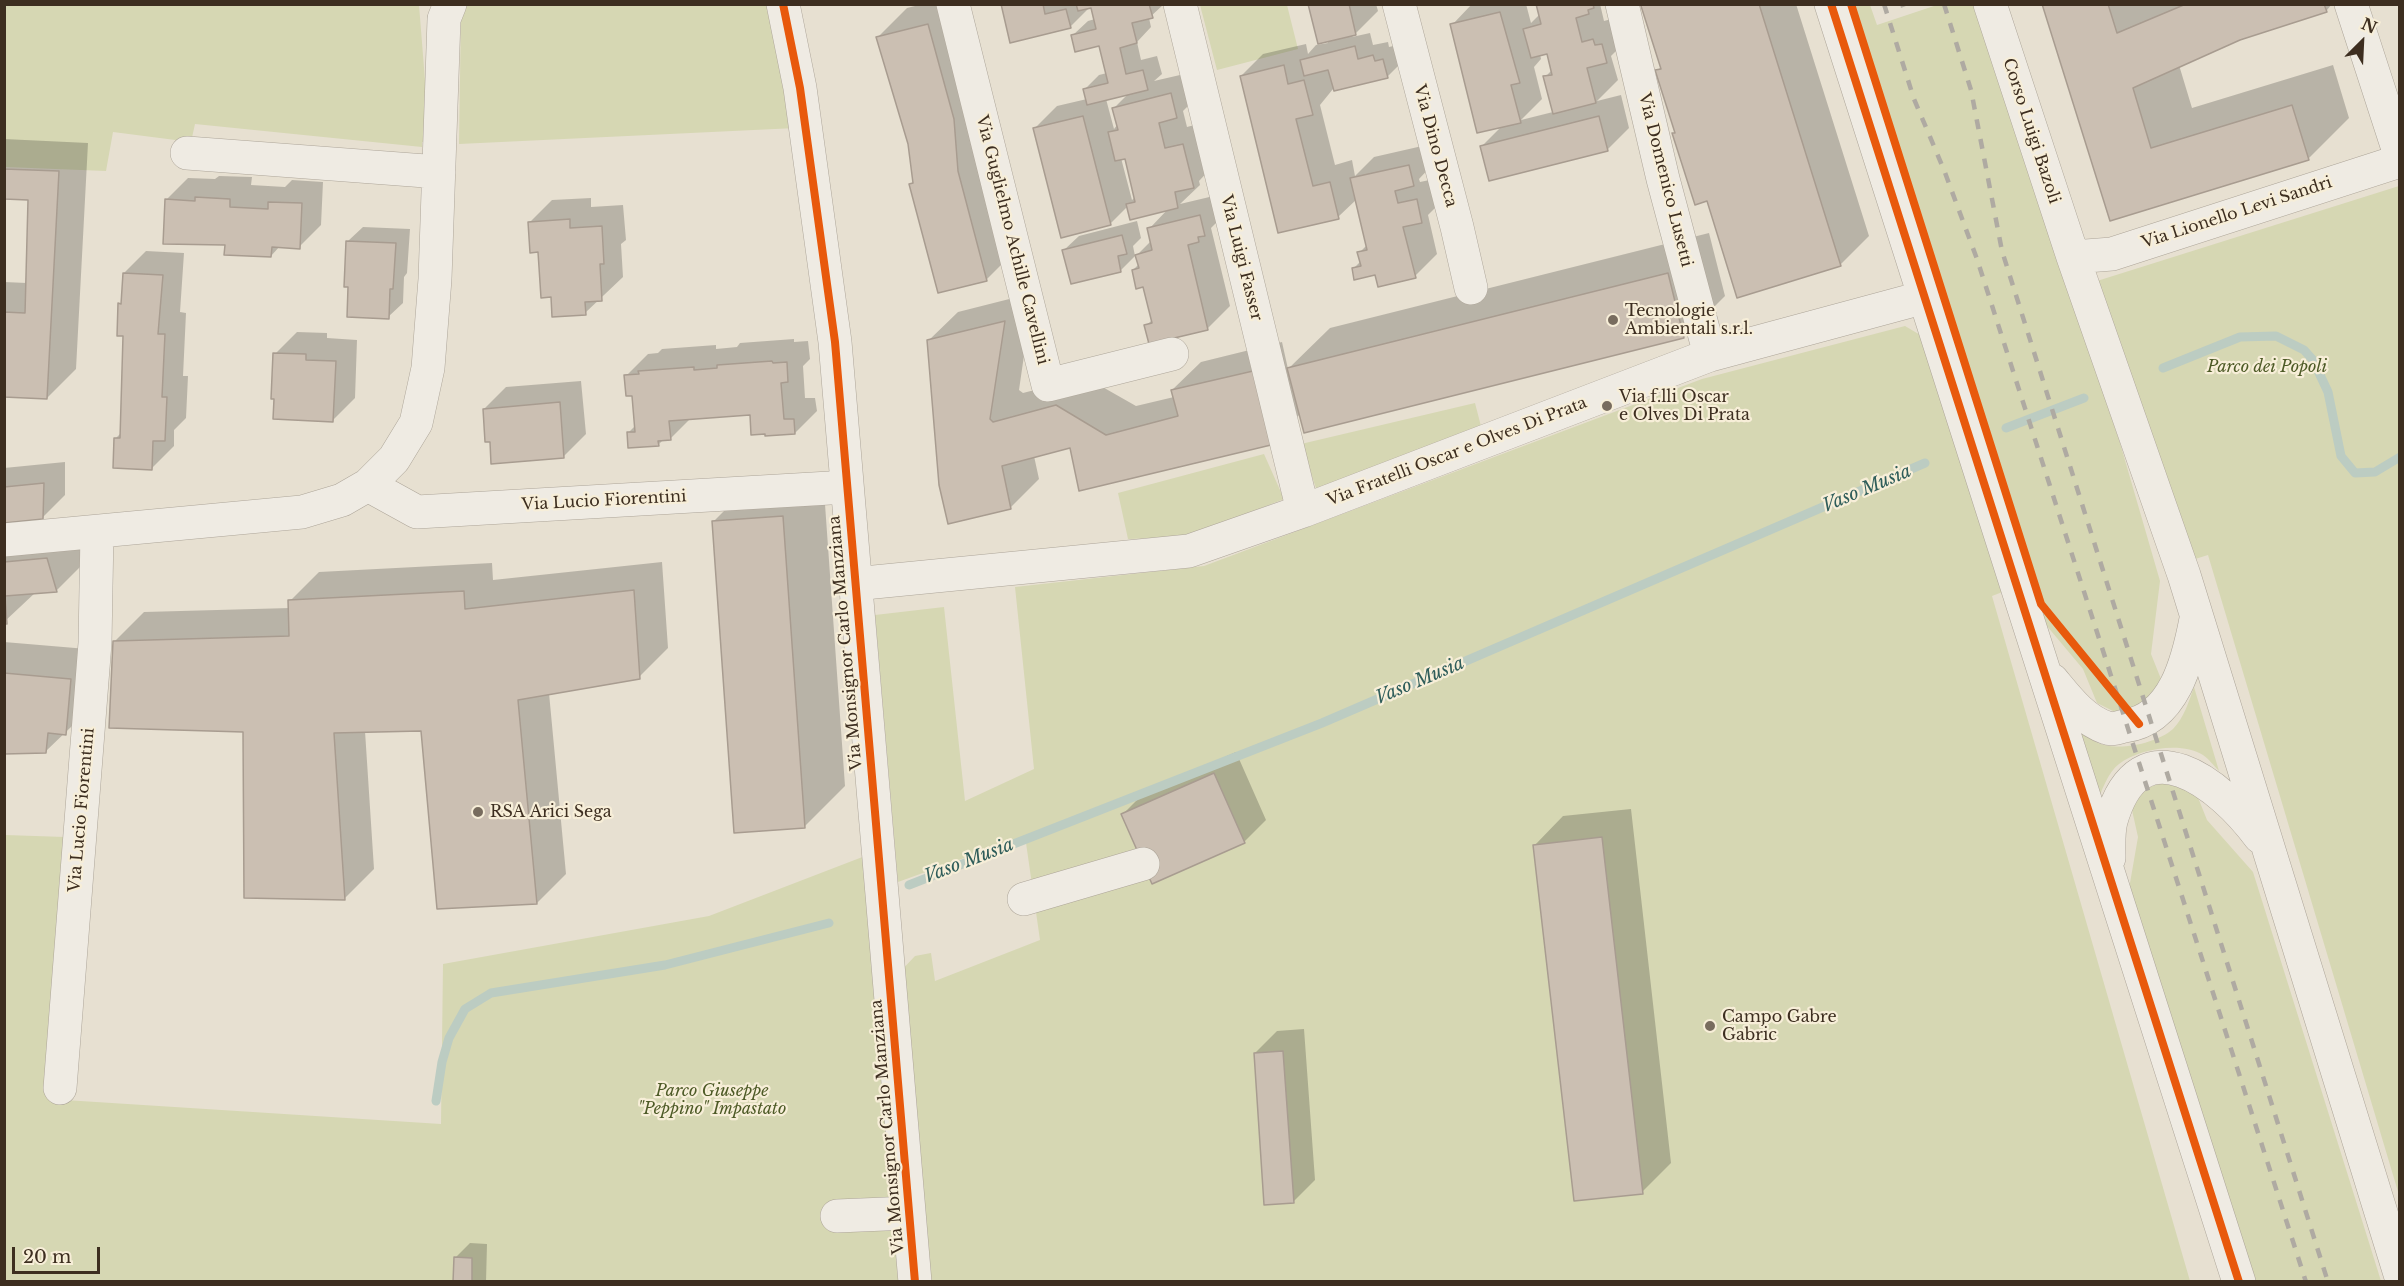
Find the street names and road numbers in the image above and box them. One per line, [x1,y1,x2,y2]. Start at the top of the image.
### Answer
street label: Corso Luigi Bazoli [1998,56,2064,206]
street label: Via Dino Decca [1409,83,1461,209]
street label: Via Domenico Lusetti [1634,91,1696,269]
street label: Via Guglielmo Achille Cavellini [972,113,1052,367]
street label: Via Lionello Levi Sandri [2139,173,2335,253]
street label: Via Luigi Fasser [1216,193,1266,323]
street label: Via Fratelli Oscar e Olves Di Prata [1324,393,1590,511]
street label: Via Lucio Fiorentini [521,487,687,515]
street label: Via Monsignor Carlo Manziana [825,515,867,771]
street label: Via Lucio Fiorentini [65,727,99,893]
street label: Via Monsignor Carlo Manziana [867,999,909,1255]

